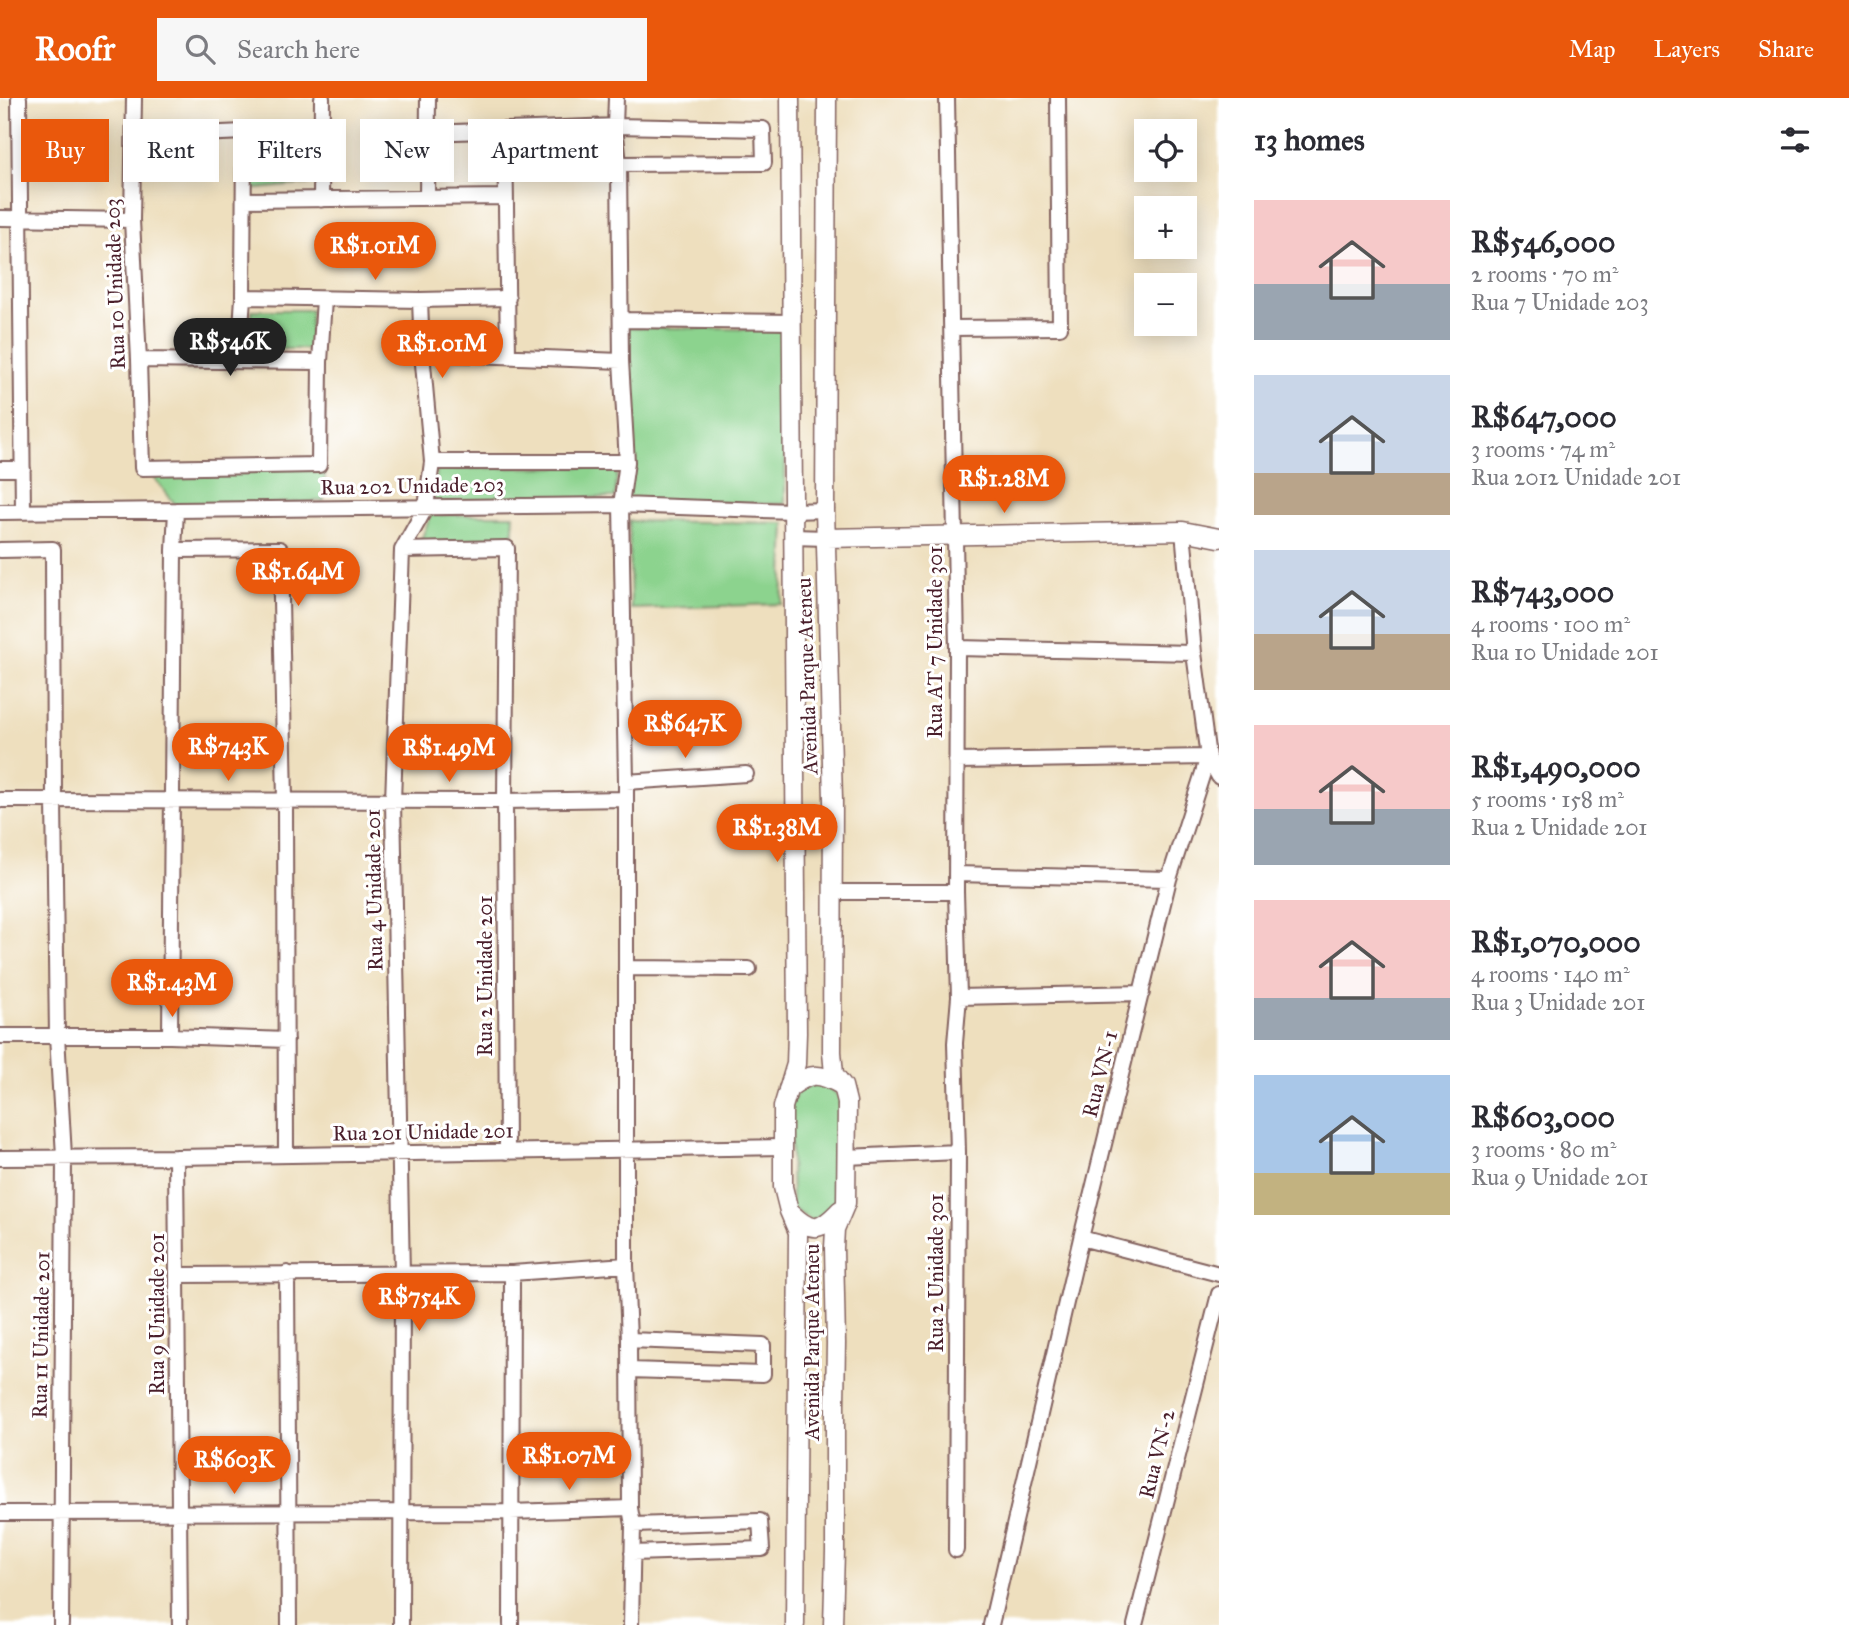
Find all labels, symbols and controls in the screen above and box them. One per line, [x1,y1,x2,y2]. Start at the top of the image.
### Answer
search box [157,18,647,81]
text: Roofr [35,29,115,69]
icon: search [181,30,219,68]
text: Search here [237,33,360,65]
text: Map [1569,34,1616,64]
text: Layers [1654,34,1720,64]
text: Share [1758,34,1814,64]
chip: Buy [21,119,109,182]
chip: Rent [123,119,219,182]
chip: Filters [233,119,346,182]
chip: New [360,119,454,182]
chip: Apartment [468,119,623,182]
map controls [1134,119,1197,336]
button: locate [1134,119,1197,182]
icon: filters [1776,121,1814,159]
text: 13 homes [1254,122,1365,158]
button: + [1134,196,1197,259]
street label: Rua 10 Unidade 203 [99,198,131,370]
pin: R$1.01M [310,222,440,282]
text: R$546,000 [1471,224,1616,260]
icon: home [1310,228,1394,312]
text: R$1.01M [330,231,420,259]
text: 2 rooms · 70 m² [1471,260,1619,288]
button: − [1134,273,1197,336]
text: Rua 7 Unidade 203 [1471,288,1649,316]
pin: R$546K [173,318,287,378]
pin: R$1.01M [377,320,507,380]
text: R$546K [190,327,271,355]
text: R$1.01M [397,329,487,357]
text: R$647,000 [1471,399,1617,435]
icon: home [1310,403,1394,487]
text: 3 rooms · 74 m² [1471,435,1615,463]
pin: R$1.28M [939,456,1069,515]
text: Rua 2012 Unidade 201 [1471,463,1681,491]
text: R$1.28M [958,464,1050,492]
street label: Rua 202 Unidade 203 [320,471,504,501]
street label: Rua AT 7 Unidade 301 [922,546,948,738]
pin: R$1.64M [233,548,363,608]
text: R$1.64M [252,557,344,585]
text: R$743,000 [1471,574,1614,610]
street label: Avenida Parque Ateneu [791,577,823,776]
icon: home [1310,578,1394,662]
text: 4 rooms · 100 m² [1471,610,1630,638]
text: Rua 10 Unidade 201 [1471,638,1658,666]
pin: R$647K [628,700,742,760]
text: R$647K [644,709,726,737]
pin: R$743K [171,724,285,783]
pin: R$1.49M [384,724,514,784]
text: R$743K [188,732,268,760]
text: R$1.49M [403,733,495,761]
text: R$1,490,000 [1471,749,1641,785]
icon: home [1310,753,1394,837]
text: 5 rooms · 158 m² [1471,785,1624,813]
pin: R$1.38M [712,804,842,864]
street label: Rua 4 Unidade 201 [360,809,388,971]
text: R$1.38M [733,813,822,841]
text: Rua 2 Unidade 201 [1471,813,1647,841]
street label: Rua 2 Unidade 201 [472,895,498,1057]
text: R$1,070,000 [1471,924,1641,960]
icon: home [1310,928,1394,1012]
pin: R$1.43M [107,960,237,1019]
text: 4 rooms · 140 m² [1471,960,1630,988]
text: R$1.43M [127,968,217,996]
text: Rua 3 Unidade 201 [1471,988,1645,1016]
street label: Rua VN-1 [1077,1028,1123,1120]
text: R$603,000 [1471,1099,1615,1135]
icon: home [1310,1103,1394,1187]
street label: Rua 201 Unidade 201 [332,1117,514,1147]
text: 3 rooms · 80 m² [1471,1135,1616,1163]
text: Rua 9 Unidade 201 [1471,1163,1648,1191]
street label: Rua 2 Unidade 301 [923,1193,949,1353]
street label: Rua 9 Unidade 201 [144,1233,170,1395]
street label: Avenida Parque Ateneu [799,1243,825,1442]
street label: Rua 11 Unidade 201 [27,1251,55,1419]
pin: R$754K [362,1274,476,1333]
text: R$754K [378,1282,460,1310]
street label: Rua VN-2 [1133,1406,1181,1501]
pin: R$1.07M [504,1432,634,1492]
pin: R$603K [177,1436,291,1496]
text: R$1.07M [522,1441,616,1469]
text: R$603K [194,1445,274,1473]

